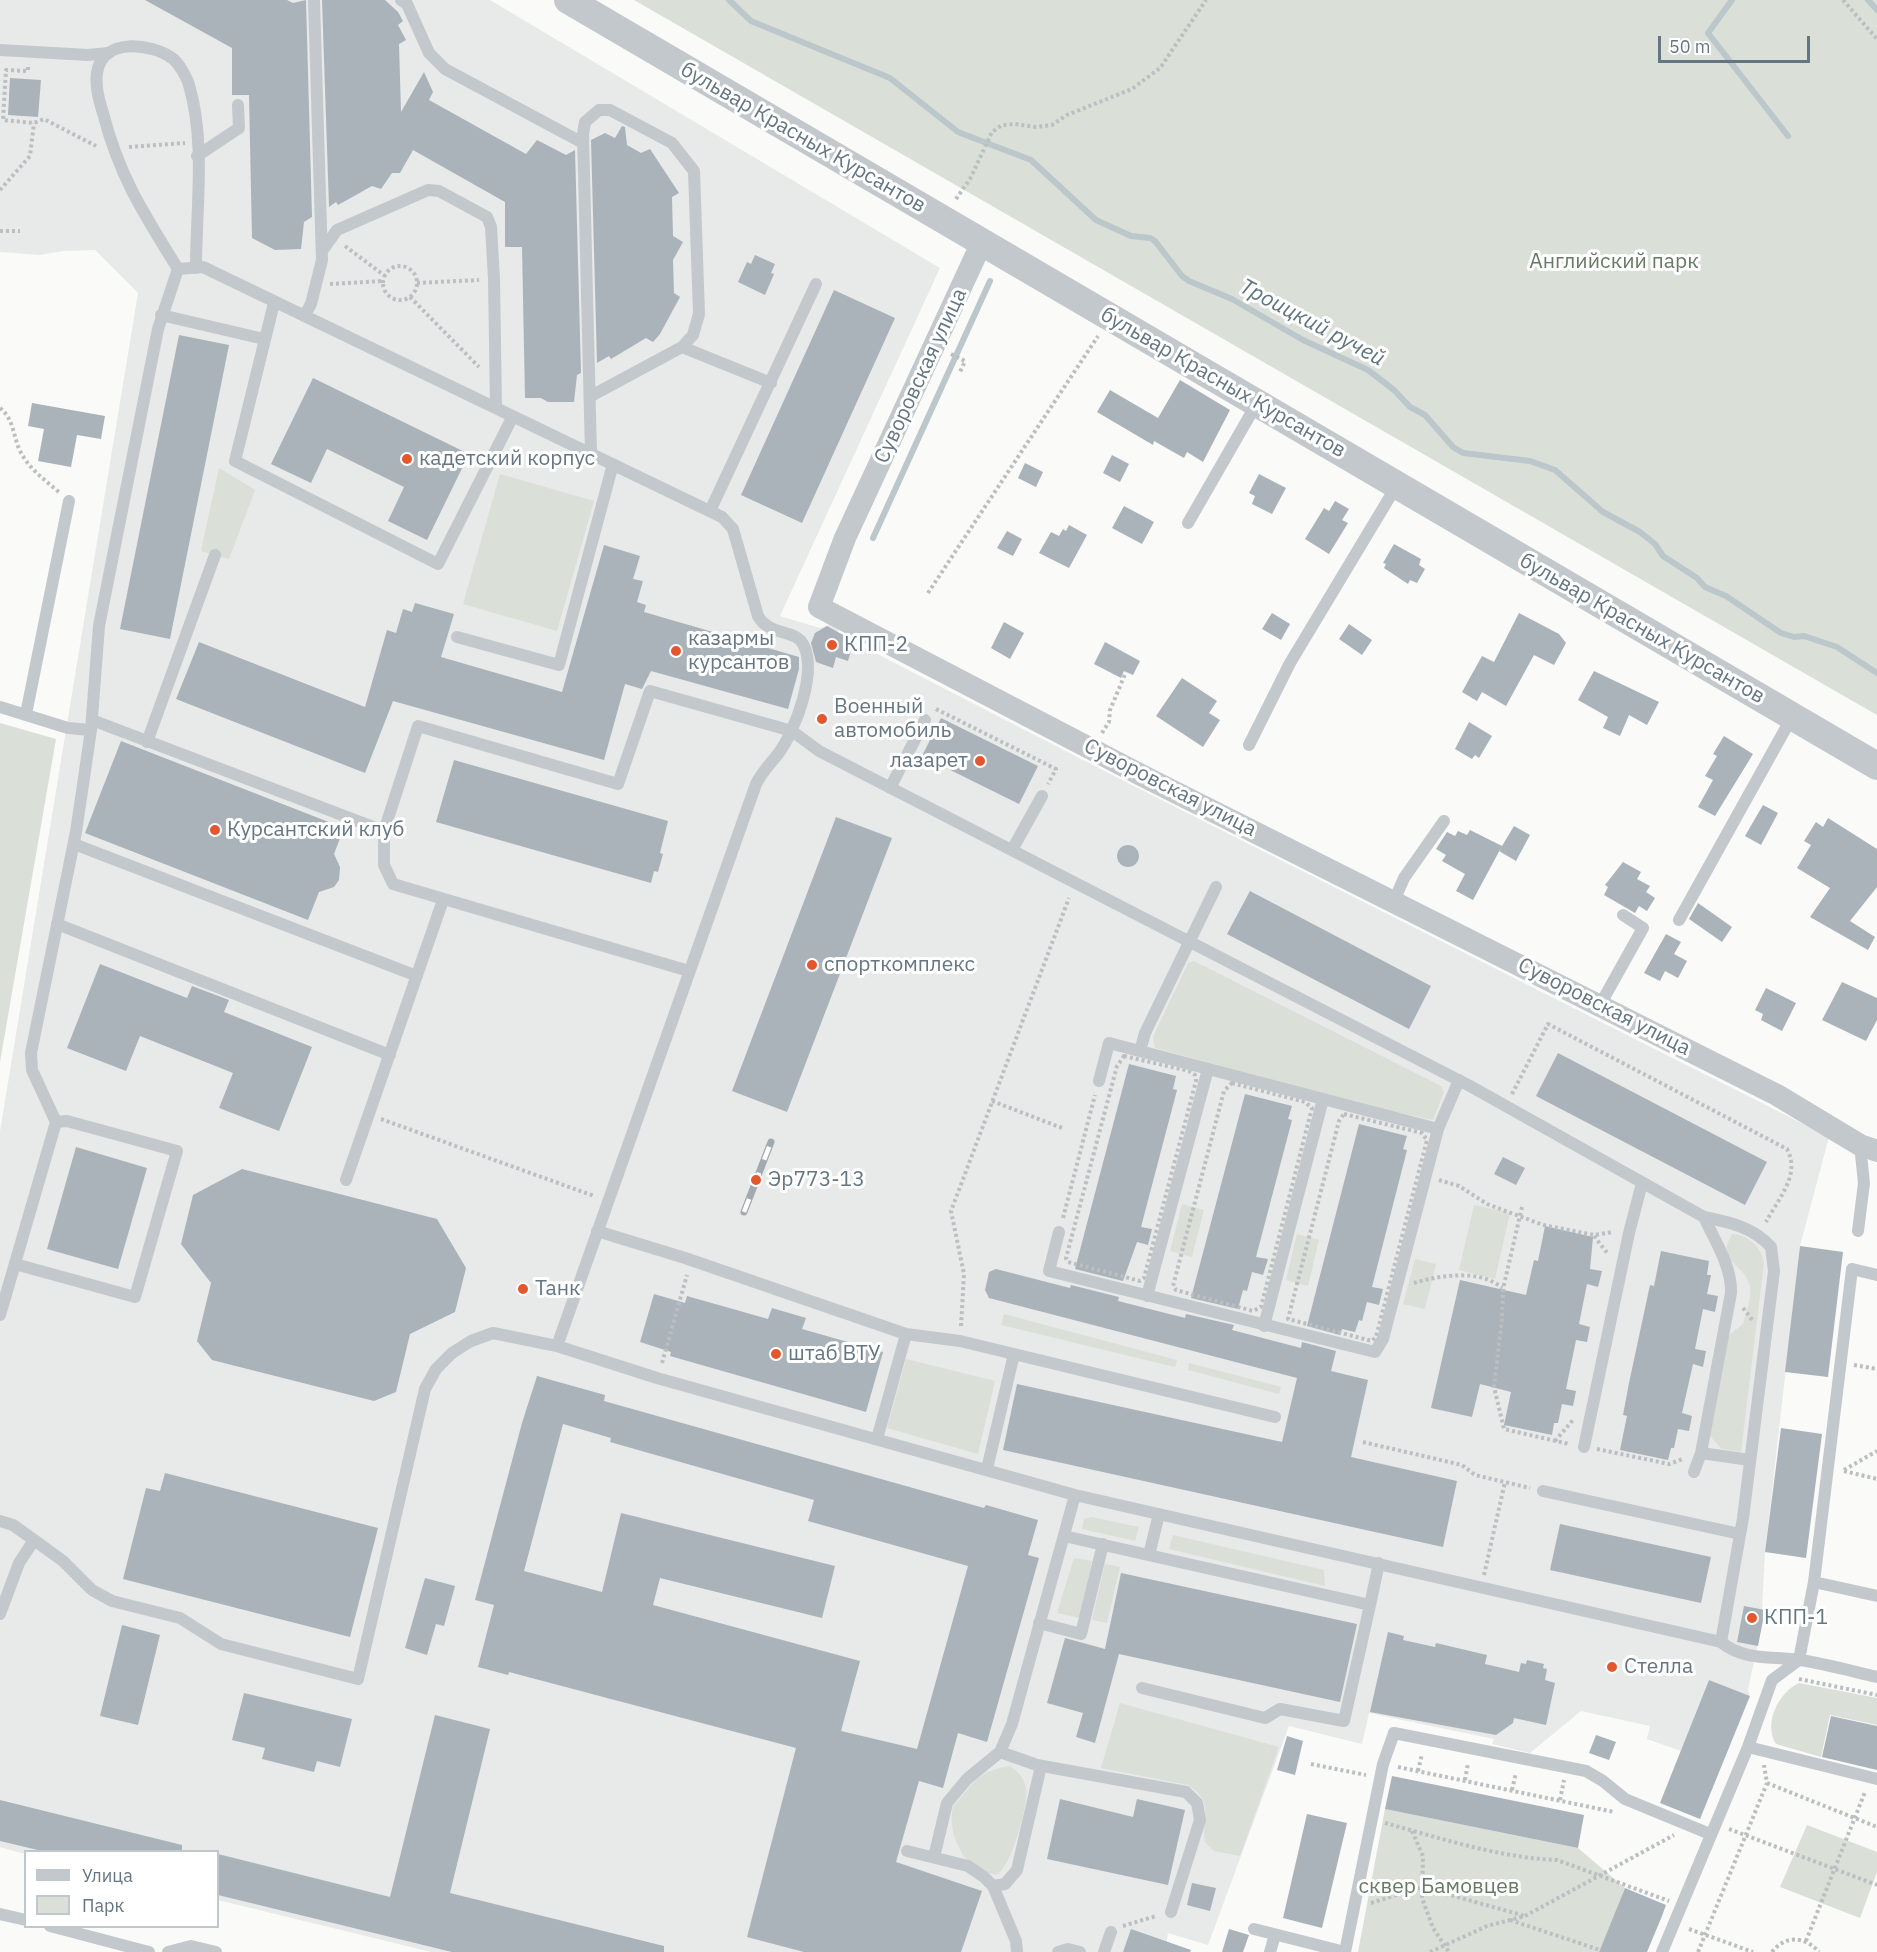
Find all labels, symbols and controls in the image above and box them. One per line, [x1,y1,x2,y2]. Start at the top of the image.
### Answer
scale bar [1661,24,1812,62]
text: 50 m [1669,35,1711,58]
street label: бульвар Красных Курсантов [676,57,930,219]
park label: Английский парк [1529,249,1699,275]
water label: Троицкий ручей [1235,274,1389,372]
street label: Суворовская улица [869,285,973,467]
street label: бульвар Красных Курсантов [1096,302,1350,464]
place label: кадетский корпус [419,446,595,472]
marker: кадетский корпус [400,452,414,466]
street label: бульвар Красных Курсантов [1515,548,1769,710]
place label: казармы курсантов [688,626,789,676]
place label: КПП-2 [844,632,908,658]
marker: КПП-2 [825,638,839,652]
marker: казармы курсантов [669,644,683,658]
place label: Военный автомобиль [834,694,952,744]
marker: Военный автомобиль [815,712,829,726]
street label: Суворовская улица [1080,734,1260,842]
place label: лазарет [890,748,968,774]
marker: лазарет [973,754,987,768]
place label: Курсантский клуб [227,817,404,843]
marker: Курсантский клуб [208,823,222,837]
place label: спорткомплекс [824,952,975,978]
street label: Суворовская улица [1514,953,1694,1061]
marker: спорткомплекс [805,958,819,972]
place label: Эр773-13 [768,1167,865,1193]
marker: Эр773-13 [749,1173,763,1187]
place label: Танк [535,1276,581,1302]
marker: Танк [516,1282,530,1296]
place label: штаб ВТУ [788,1341,880,1367]
marker: штаб ВТУ [769,1347,783,1361]
place label: КПП-1 [1764,1605,1828,1631]
marker: КПП-1 [1745,1611,1759,1625]
place label: Стелла [1624,1654,1693,1680]
marker: Стелла [1605,1660,1619,1674]
legend [24,1850,219,1928]
text: Улица [82,1864,133,1887]
park label: сквер Бамовцев [1358,1874,1520,1900]
text: Парк [82,1894,124,1917]

